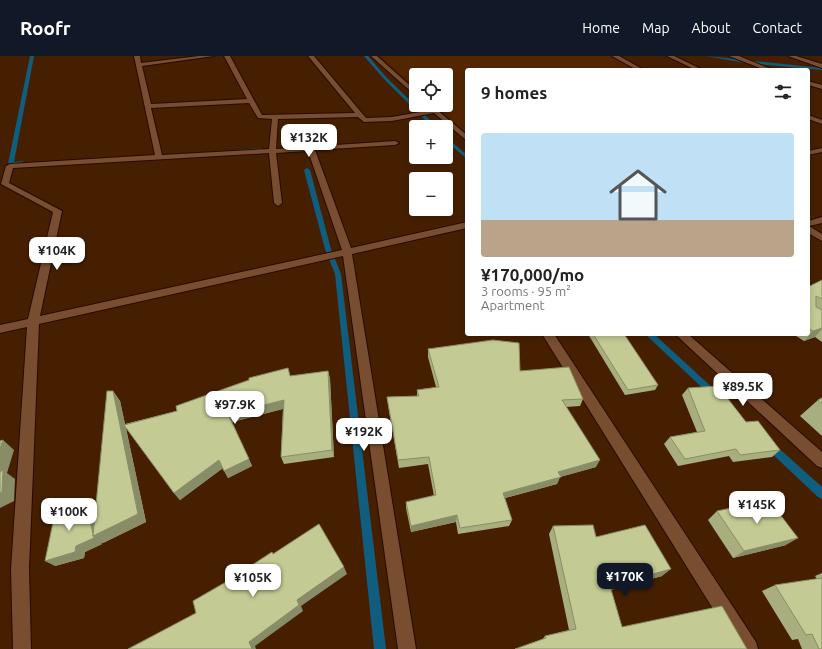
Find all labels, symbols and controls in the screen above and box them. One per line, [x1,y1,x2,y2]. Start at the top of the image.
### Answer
text: Roofr [20,17,71,39]
text: Home [582,20,620,36]
text: Map [642,20,670,36]
text: About [692,20,731,36]
text: Contact [753,20,802,36]
map controls [409,68,453,216]
button: locate [409,68,453,112]
icon: filters [772,81,794,103]
text: 9 homes [481,83,547,102]
button: + [409,120,453,164]
pin: ¥132K [281,124,337,158]
text: ¥132K [290,130,328,144]
icon: home [602,159,674,231]
button: − [409,172,453,216]
pin: ¥104K [29,237,85,271]
text: ¥104K [38,243,76,257]
text: ¥170,000/mo [481,265,584,284]
text: 3 rooms · 95 m² [481,284,571,298]
text: Apartment [481,298,545,312]
pin: ¥89.5K [710,373,776,407]
text: ¥89.5K [722,379,764,393]
pin: ¥97.9K [202,391,268,425]
text: ¥97.9K [214,397,256,411]
pin: ¥192K [336,418,392,452]
text: ¥192K [345,424,383,438]
pin: ¥145K [729,491,785,525]
text: ¥145K [738,497,776,511]
pin: ¥100K [41,498,97,532]
text: ¥100K [50,504,88,518]
pin: ¥170K [597,563,653,597]
pin: ¥105K [225,564,281,598]
text: ¥170K [606,569,644,583]
text: ¥105K [234,570,272,584]

